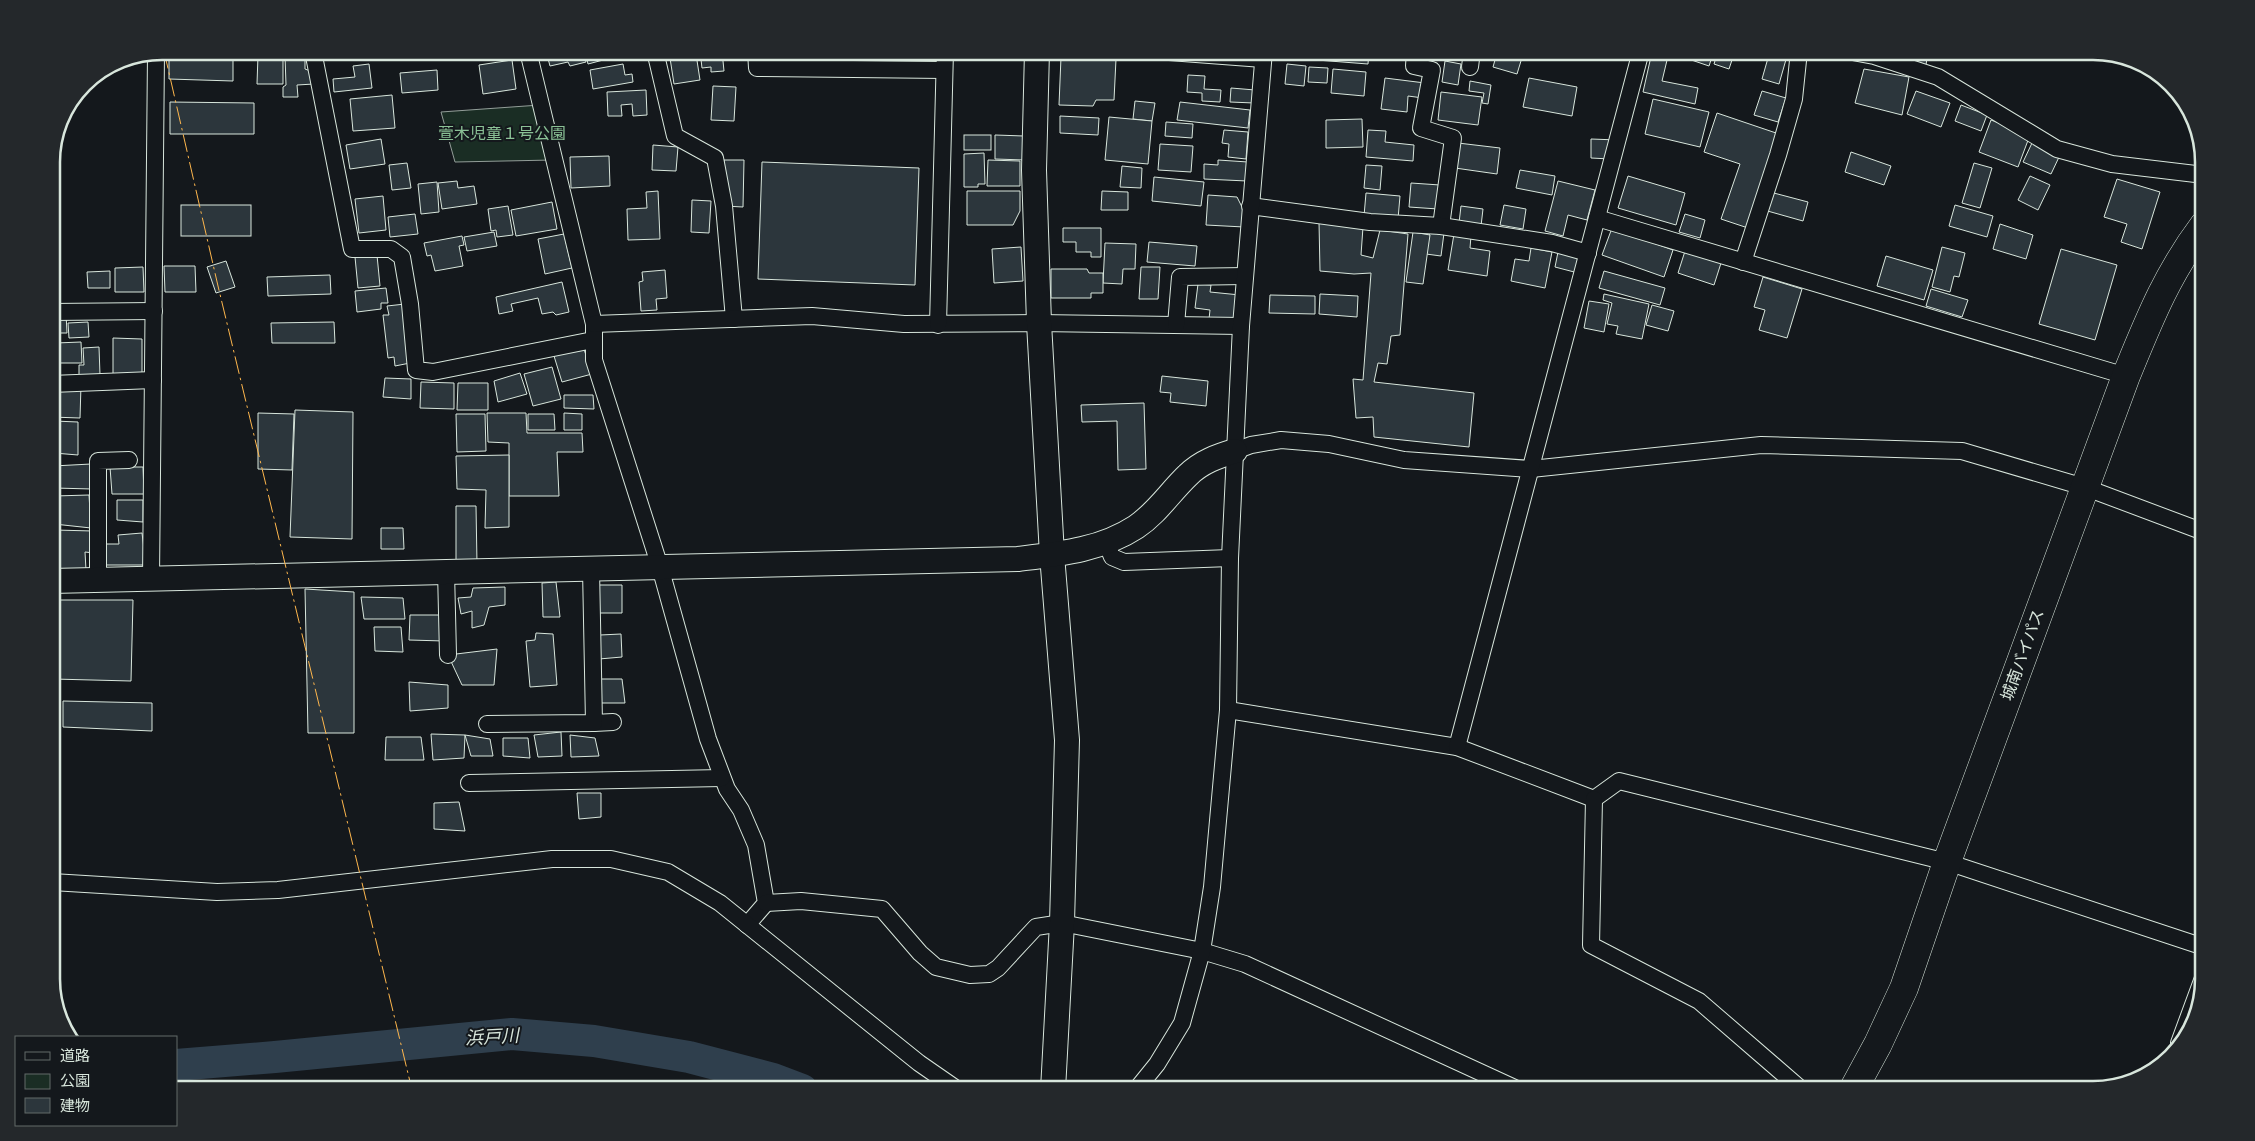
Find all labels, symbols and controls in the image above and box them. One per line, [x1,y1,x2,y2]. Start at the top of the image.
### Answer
park label: 萱木児童１号公園 [438,124,566,144]
street label: 城南バイパス [1997,607,2049,703]
water label: 浜戸川 [464,1024,522,1049]
legend [15,1036,178,1126]
text: 道路 [60,1047,90,1065]
text: 公園 [60,1072,90,1090]
text: 建物 [60,1097,90,1115]

